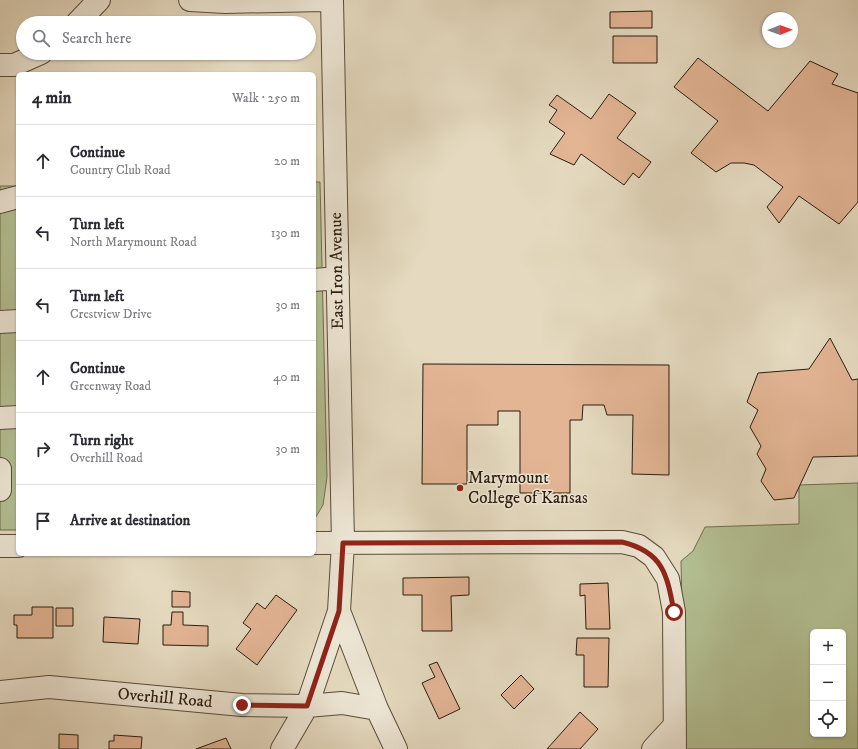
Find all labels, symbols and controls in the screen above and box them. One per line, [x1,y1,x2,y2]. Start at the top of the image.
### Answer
north arrow [762,12,798,48]
search box [16,16,316,60]
icon: search [30,27,52,49]
text: Search here [62,29,131,48]
text: 4 min [32,87,71,109]
text: Walk · 250 m [232,90,300,106]
text: Continue [70,143,125,162]
icon: ahead [32,150,54,172]
text: 20 m [274,153,300,169]
text: Country Club Road [70,162,171,178]
street label: East Iron Avenue [325,212,349,330]
text: Turn left [70,215,124,234]
icon: left [32,222,54,244]
text: 130 m [271,225,300,241]
text: North Marymount Road [70,234,197,250]
text: Turn left [70,287,124,306]
icon: left [32,294,54,316]
text: 30 m [276,297,300,313]
text: Crestview Drive [70,306,152,322]
text: Continue [70,359,125,378]
icon: ahead [32,366,54,388]
text: 40 m [273,369,300,385]
text: Greenway Road [70,378,151,394]
text: Turn right [70,431,133,450]
icon: right [32,438,54,460]
text: 30 m [276,441,300,457]
text: Overhill Road [70,450,143,466]
place label: Marymount College of Kansas [468,467,588,509]
marker: Marymount College of Kansas [455,483,465,493]
icon: arrive [32,510,54,532]
text: Arrive at destination [70,511,190,530]
route start [665,603,683,621]
map controls [810,629,846,737]
button: + [810,629,846,665]
button: − [810,665,846,701]
street label: Overhill Road [117,683,214,713]
route end [233,696,251,714]
button: locate [810,701,846,737]

